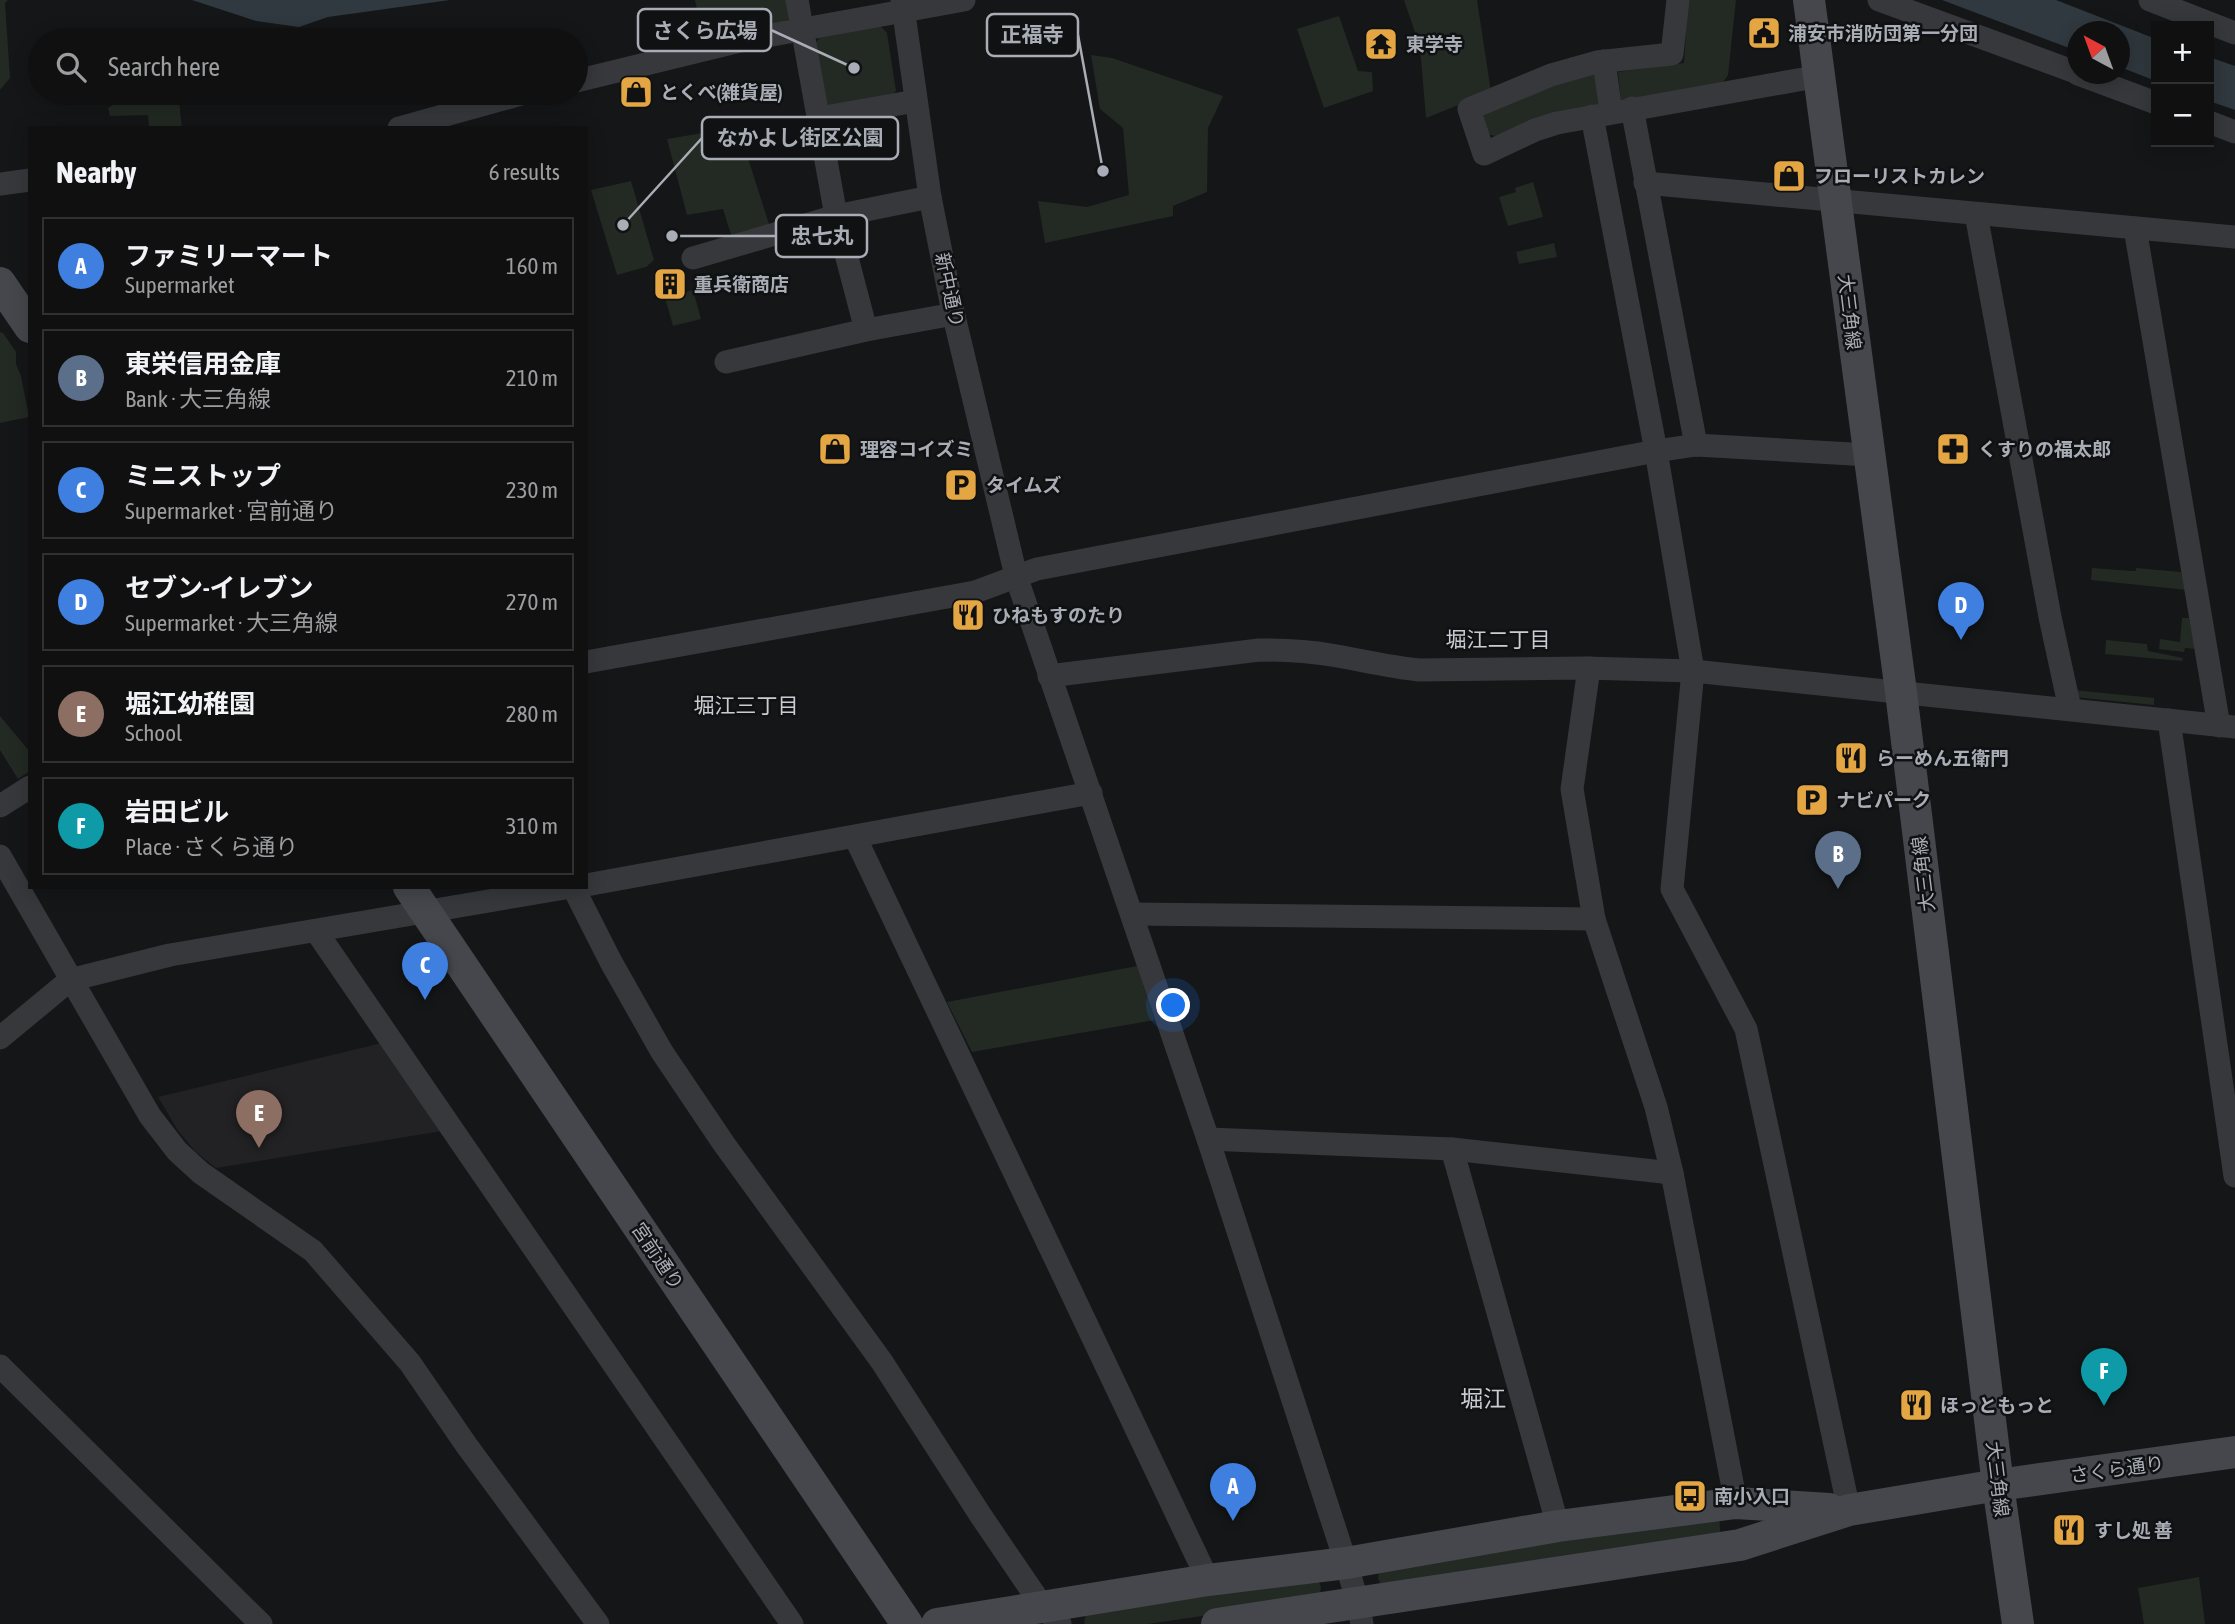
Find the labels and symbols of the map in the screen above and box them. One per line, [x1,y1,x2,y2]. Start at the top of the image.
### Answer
callout: さくら広場 [638,9,771,51]
callout: 正福寺 [987,14,1078,56]
public building icon: 浦安市消防団第一分団 [1745,14,1783,52]
text: さくら広場 [653,18,758,42]
north arrow [2067,21,2130,84]
text: 正福寺 [1001,22,1064,46]
place label: 浦安市消防団第一分団 [1788,22,1978,44]
temple icon: 東学寺 [1362,25,1400,63]
place label: 東学寺 [1406,33,1463,55]
shop icon: とくべ(雑貨屋) [617,73,655,111]
place label: とくべ(雑貨屋) [660,81,783,103]
callout: なかよし街区公園 [702,117,898,159]
text: なかよし街区公園 [717,125,883,149]
shop icon: フローリストカレン [1770,157,1808,195]
place label: フローリストカレン [1814,165,1985,187]
callout: 忠七丸 [776,215,867,257]
text: 忠七丸 [791,223,854,247]
street label: 新中通り [931,251,969,329]
building icon: 重兵衛商店 [651,265,689,303]
place label: 重兵衛商店 [694,273,789,295]
street label: 大三角線 [1834,273,1866,351]
shop icon: 理容コイズミ [816,430,854,468]
pharmacy icon: くすりの福太郎 [1934,430,1972,468]
place label: 理容コイズミ [860,438,973,460]
place label: くすりの福太郎 [1978,438,2111,460]
parking icon: タイムズ [942,466,980,504]
place label: タイムズ [986,474,1062,496]
pin: D [1938,582,1984,640]
restaurant icon: ひねもすのたり [949,596,987,634]
place label: ひねもすのたり [992,604,1125,626]
district label: 堀江二丁目 [1446,627,1551,651]
district label: 堀江三丁目 [694,693,799,717]
restaurant icon: らーめん五衛門 [1832,739,1870,777]
place label: らーめん五衛門 [1876,747,2009,769]
parking icon: ナビパーク [1793,781,1831,819]
place label: ナビパーク [1836,789,1931,811]
pin: B [1815,831,1861,889]
street label: 大三角線 [1907,835,1939,913]
pin: C [402,942,448,1000]
your location [1156,988,1190,1022]
pin: E [236,1090,282,1148]
street label: 宮前通り [628,1218,688,1294]
pin: F [2081,1348,2127,1406]
district label: 堀江 [1460,1386,1506,1412]
restaurant icon: ほっともっと [1897,1386,1935,1424]
place label: ほっともっと [1940,1394,2054,1416]
street label: 大三角線 [1982,1440,2014,1518]
street label: さくら通り [2068,1451,2166,1487]
pin: A [1210,1463,1256,1521]
bus stop icon: 南小入口 [1671,1477,1709,1515]
place label: 南小入口 [1714,1485,1790,1507]
restaurant icon: すし処 善 [2050,1511,2088,1549]
place label: すし処 善 [2094,1519,2173,1541]

